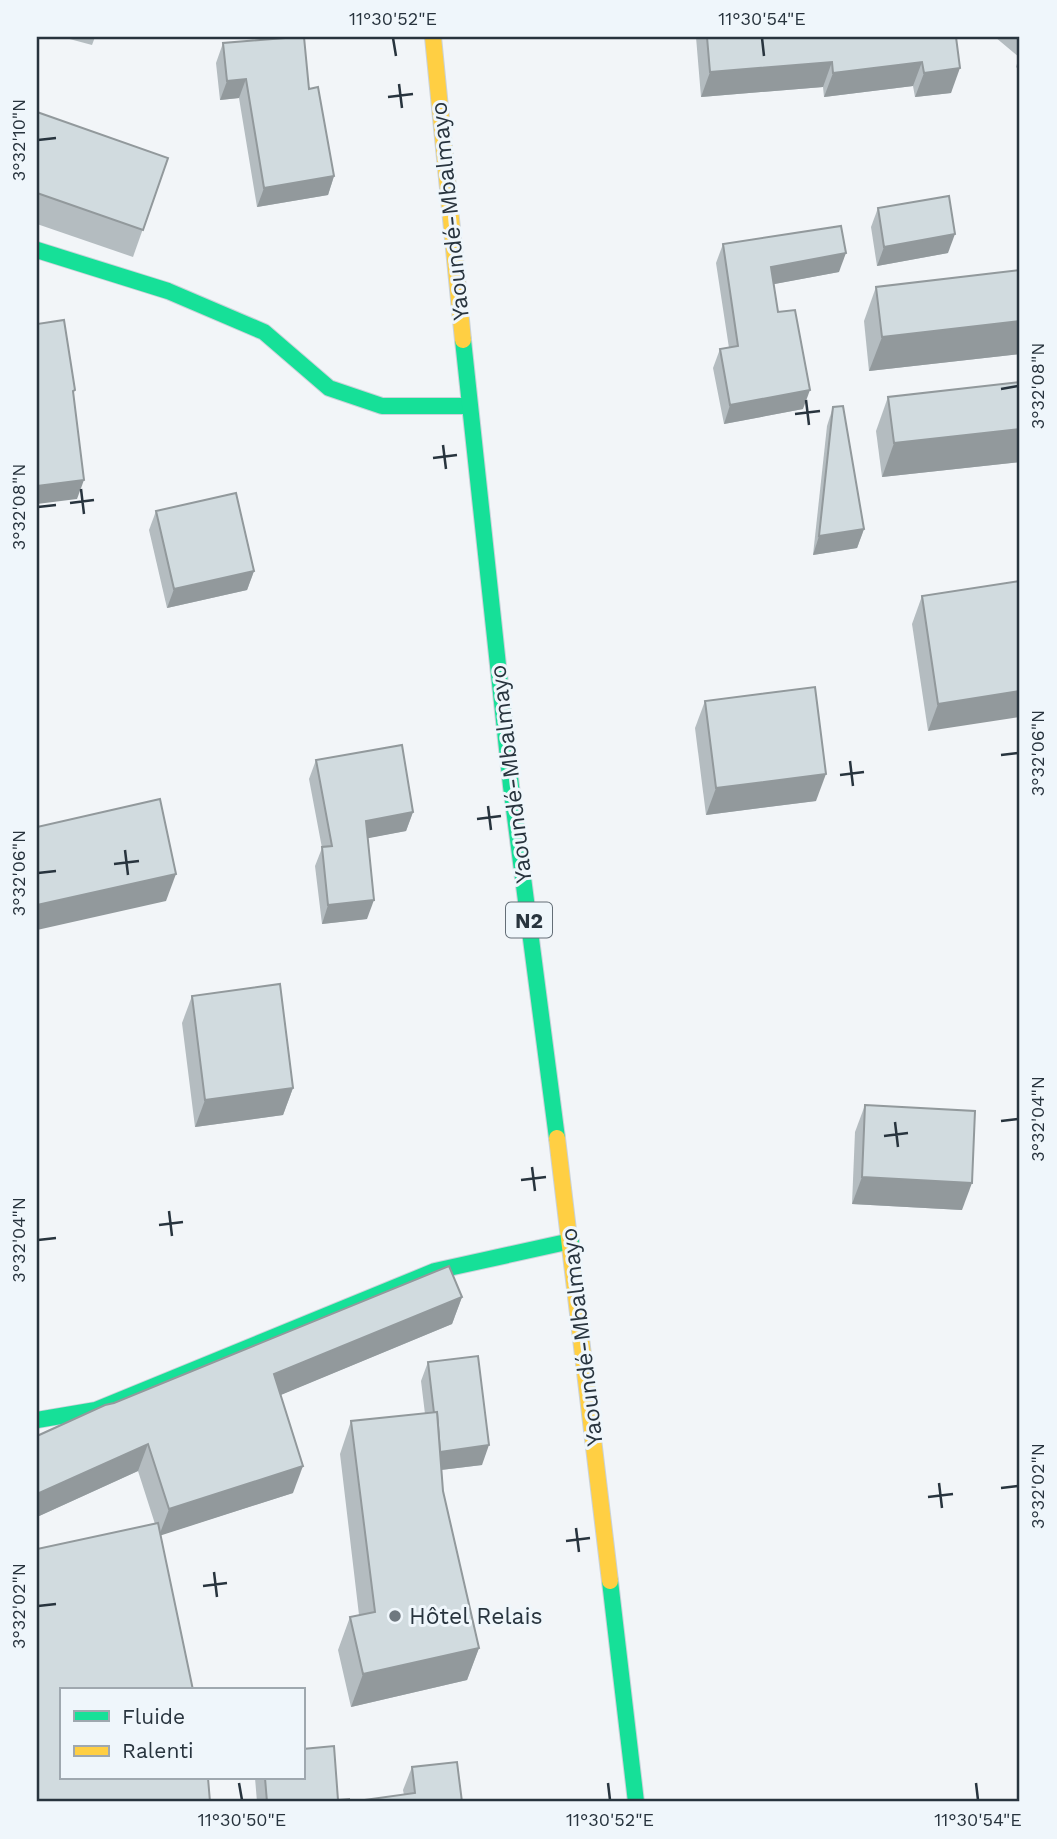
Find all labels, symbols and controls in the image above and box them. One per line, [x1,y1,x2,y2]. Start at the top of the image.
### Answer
text: 11°30'52"E [349,8,437,29]
text: 11°30'54"E [718,8,806,29]
text: 3°32'10"N [8,99,29,181]
street label: Yaoundé-Mbalmayo [425,100,475,322]
text: 3°32'08"N [1027,343,1048,429]
text: 3°32'08"N [8,464,29,550]
street label: Yaoundé-Mbalmayo [484,663,538,885]
text: 3°32'06"N [1027,710,1048,796]
text: 3°32'06"N [8,830,29,916]
road number: N2 [506,902,552,937]
text: 3°32'04"N [1027,1076,1048,1162]
text: 3°32'04"N [8,1197,29,1283]
street label: Yaoundé-Mbalmayo [555,1226,609,1448]
text: 3°32'02"N [1027,1443,1048,1529]
text: 3°32'02"N [8,1563,29,1649]
place label: Hôtel Relais [409,1603,543,1630]
marker: Hôtel Relais [387,1608,403,1624]
legend [60,1688,304,1780]
text: Fluide [122,1704,185,1729]
text: Ralenti [122,1738,194,1763]
text: 11°30'50"E [198,1809,286,1830]
text: 11°30'52"E [566,1809,654,1830]
text: 11°30'54"E [934,1809,1022,1830]

